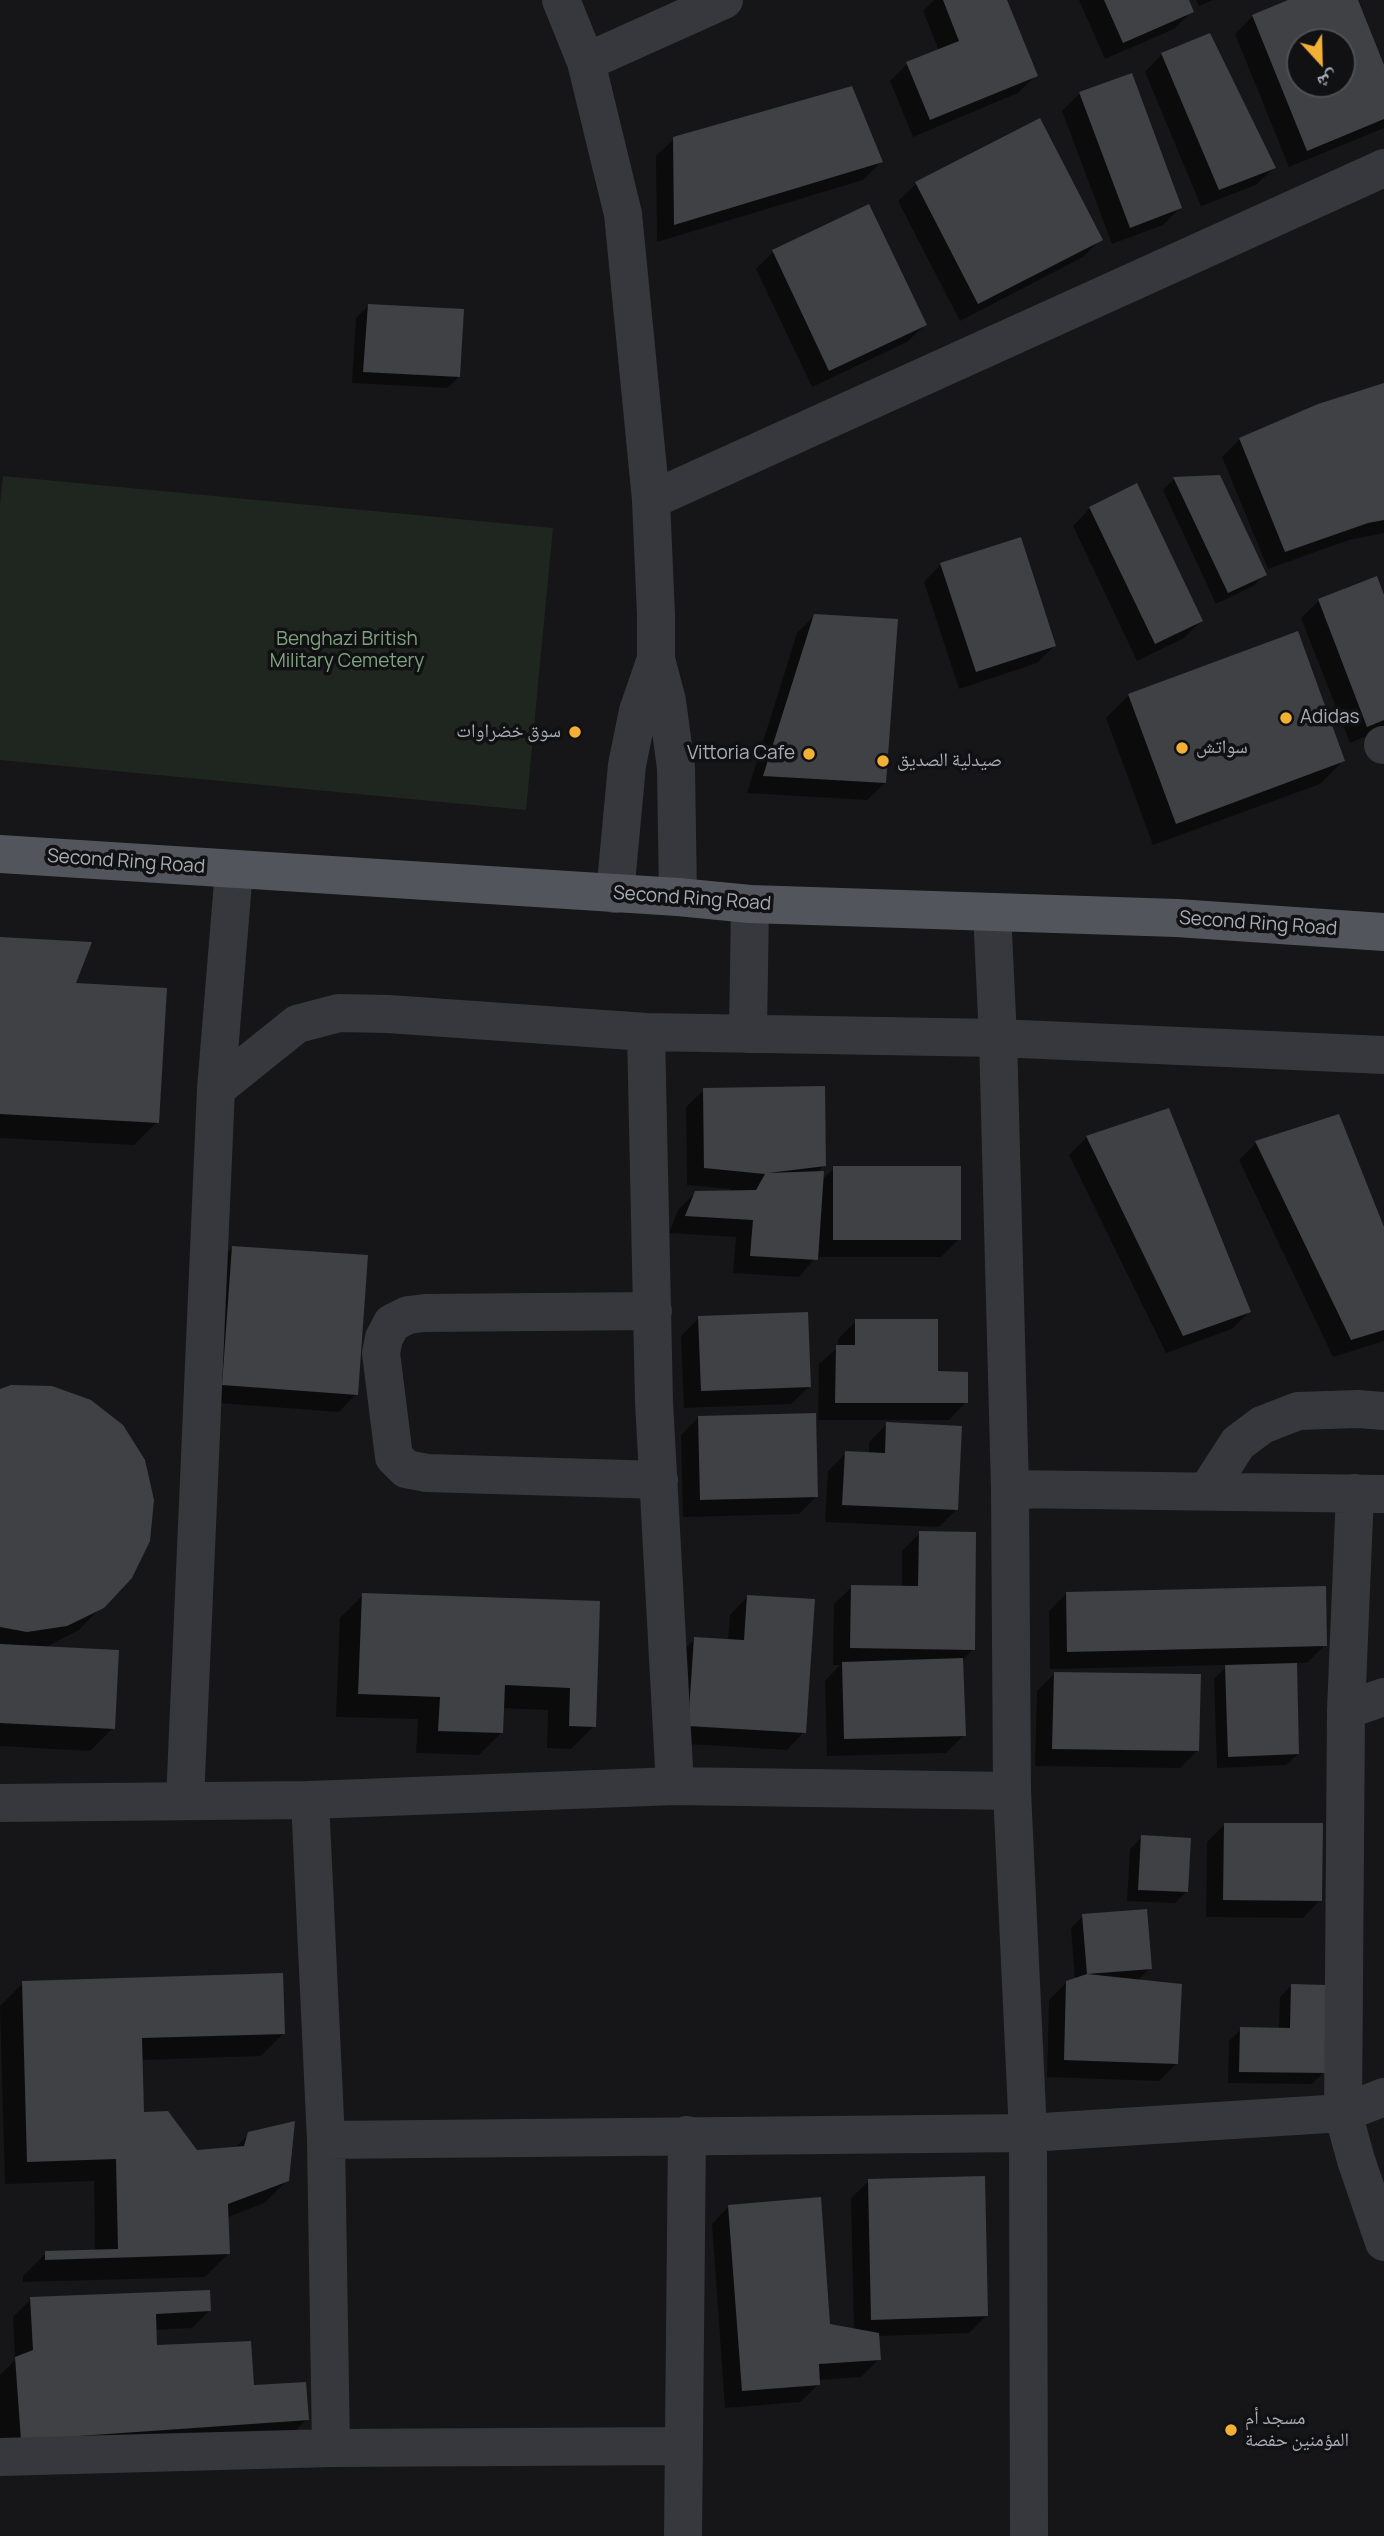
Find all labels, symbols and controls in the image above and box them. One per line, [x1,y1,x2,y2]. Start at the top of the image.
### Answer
north arrow [1286,28,1356,98]
text: ش [1314,65,1342,96]
park label: Benghazi British Military Cemetery [270,629,424,673]
place label: Adidas [1300,707,1360,729]
marker: Adidas [1278,710,1294,726]
place label: سوق خضراوات [456,721,561,743]
marker: سوق خضراوات [567,724,583,740]
place label: سواتش [1196,737,1248,759]
marker: سواتش [1174,740,1190,756]
place label: Vittoria Cafe [687,743,795,765]
marker: Vittoria Cafe [801,746,817,762]
place label: صيدلية الصديق [897,750,1002,772]
marker: صيدلية الصديق [875,753,891,769]
street label: Second Ring Road [46,845,206,879]
street label: Second Ring Road [612,882,772,916]
street label: Second Ring Road [1178,907,1338,941]
place label: مسجد أم المؤمنين حفصة [1245,2408,1349,2452]
marker: مسجد أم المؤمنين حفصة [1223,2422,1239,2438]

